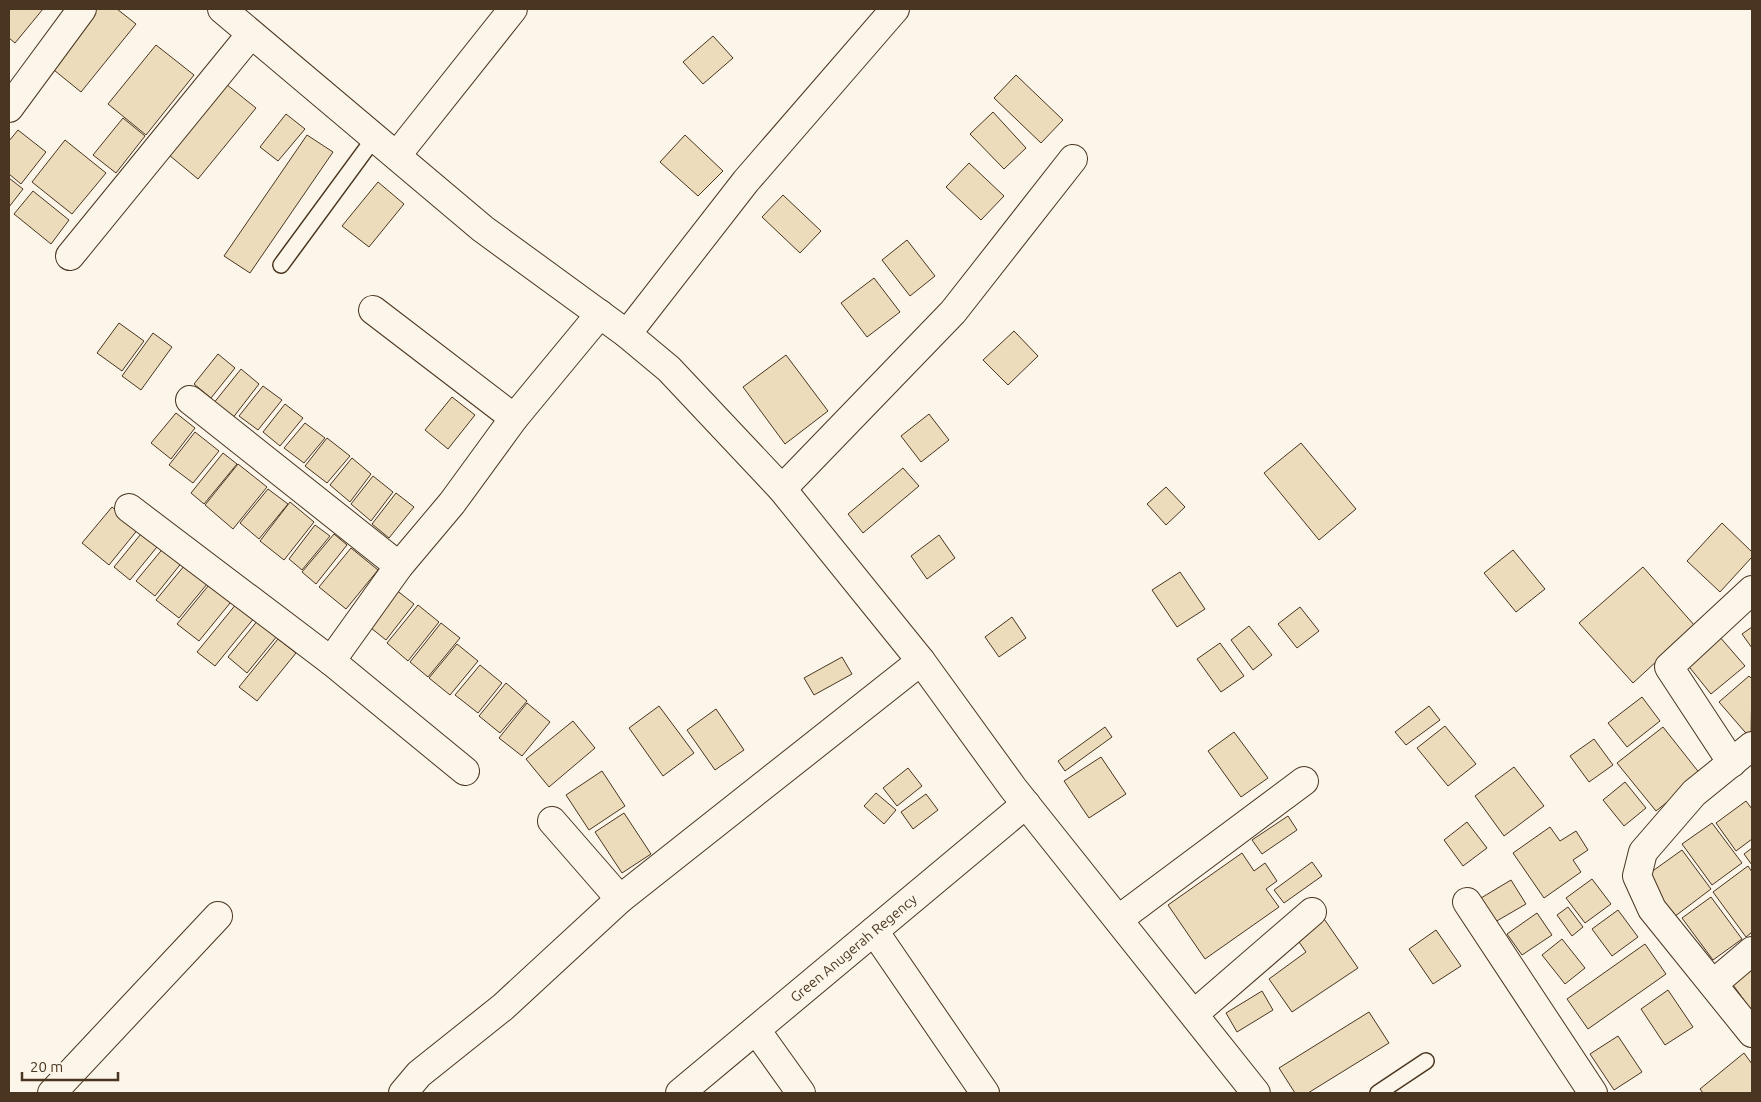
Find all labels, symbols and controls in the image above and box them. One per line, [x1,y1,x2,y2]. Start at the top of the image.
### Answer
street label: Green Anugerah Regency [787,891,920,1005]
scale bar [22,1050,119,1082]
text: 20 m [30,1058,63,1075]

